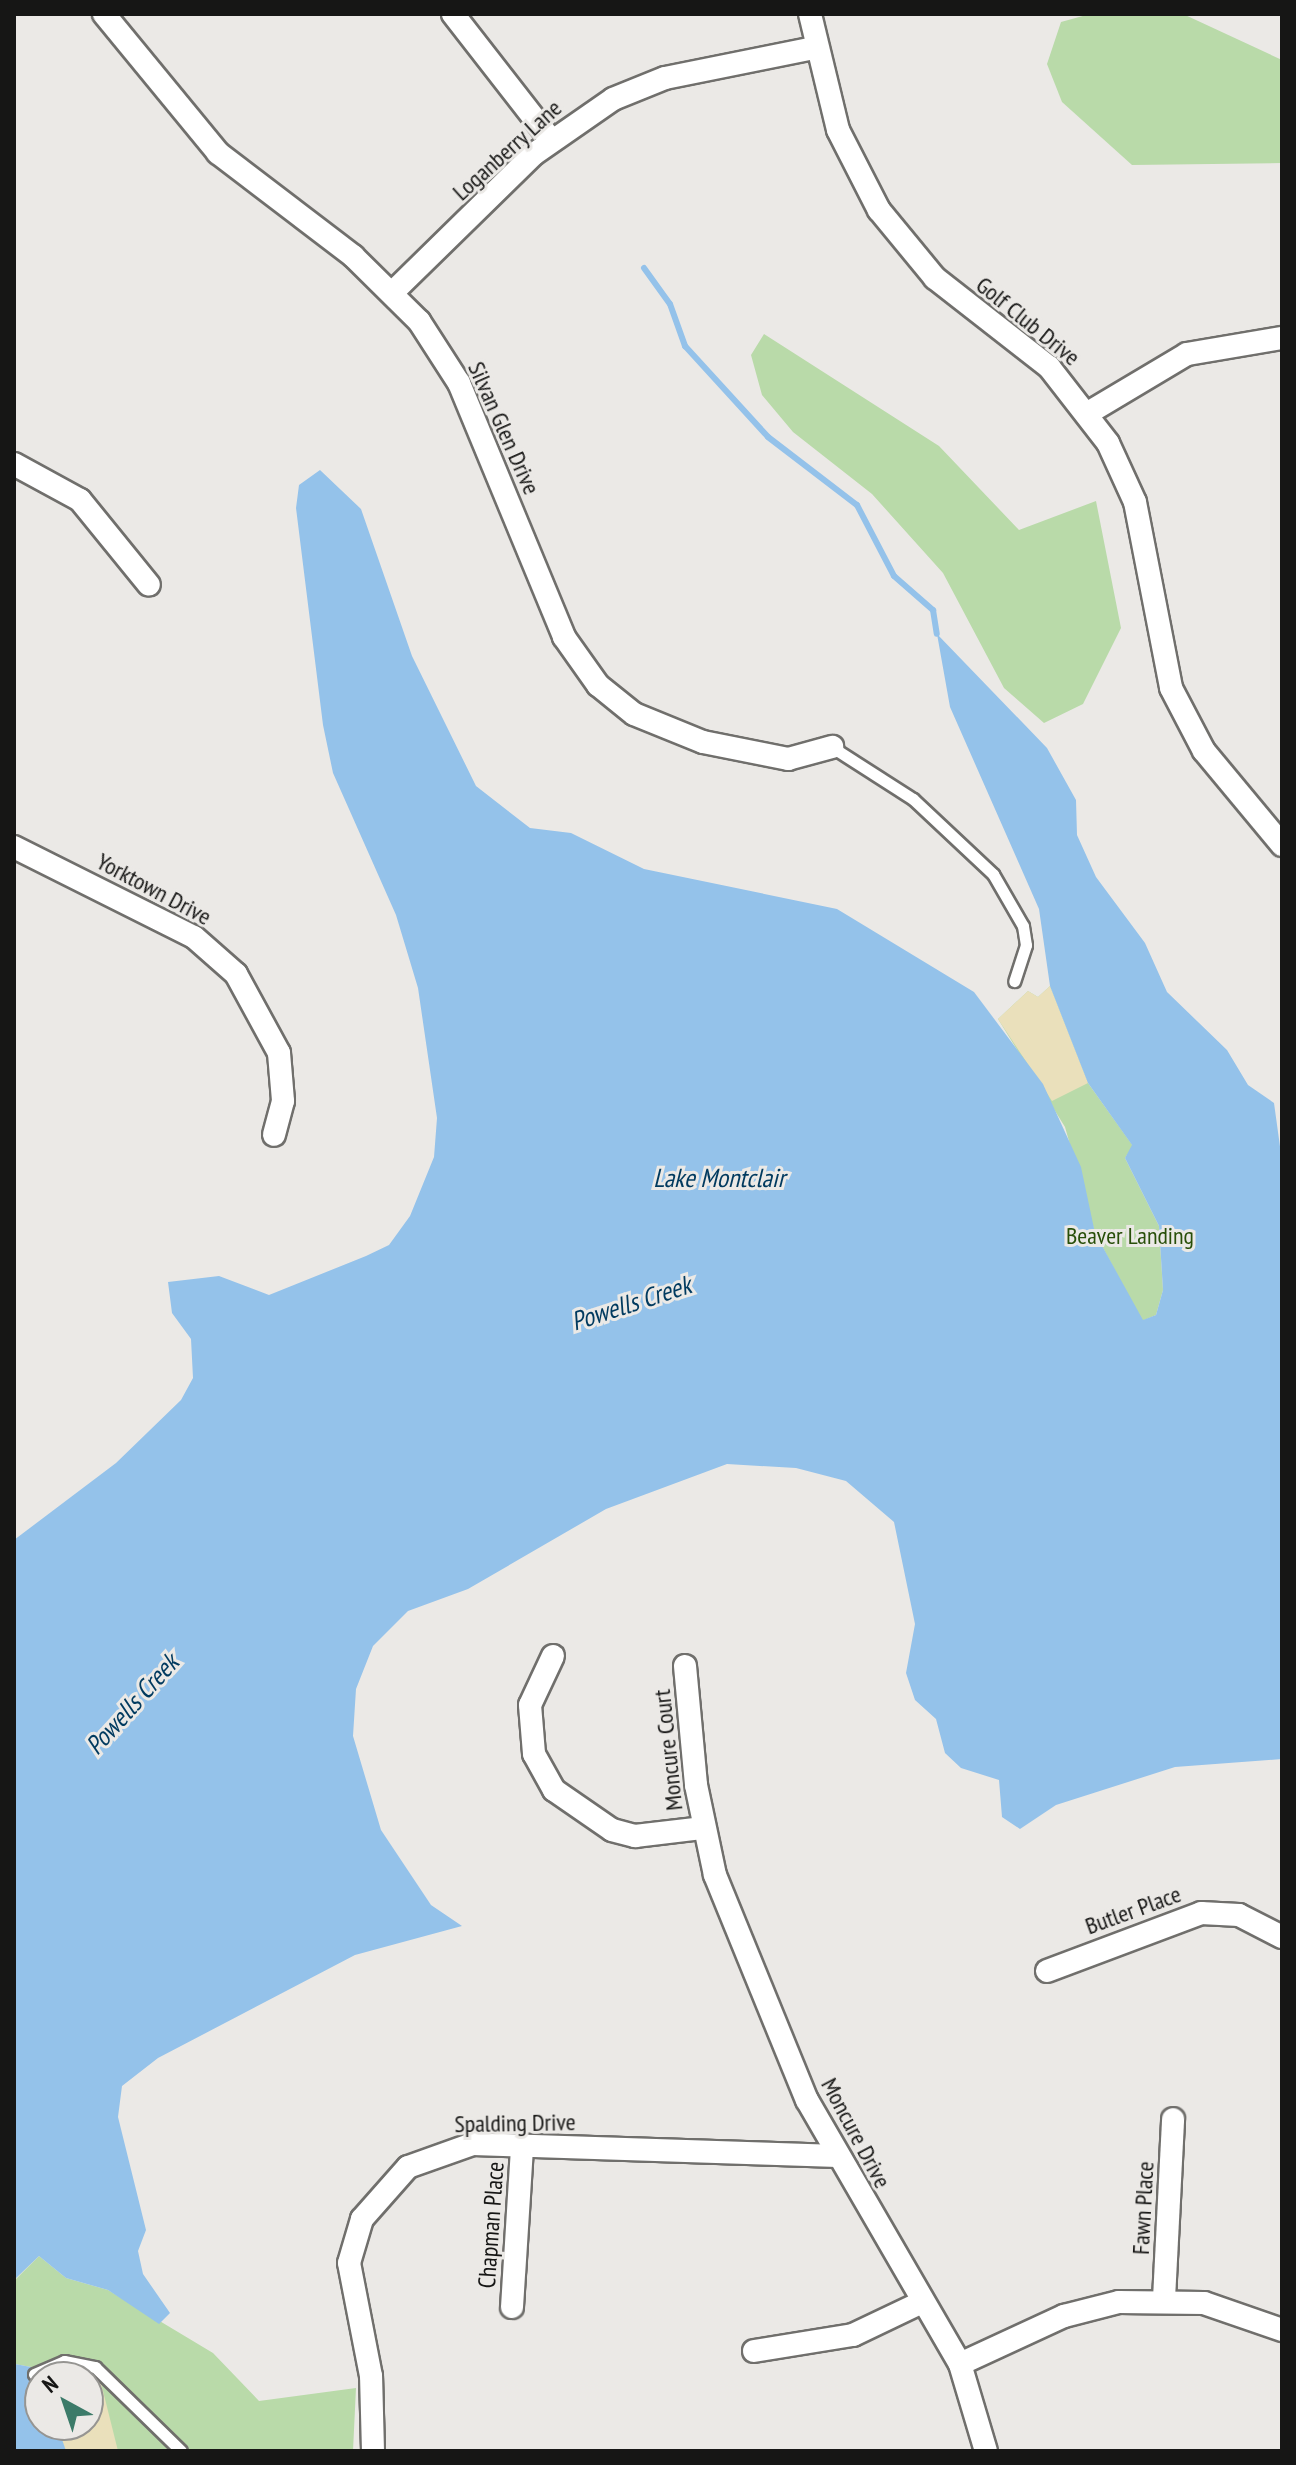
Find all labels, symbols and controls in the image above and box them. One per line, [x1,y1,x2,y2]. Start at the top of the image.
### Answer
street label: Loganberry Lane [446,93,568,207]
street label: Golf Club Drive [970,270,1086,372]
street label: Silvan Glen Drive [462,357,546,499]
street label: Yorktown Drive [92,847,216,931]
water label: Lake Montclair [653,1162,785,1194]
park label: Beaver Landing [1066,1222,1194,1250]
water label: Powells Creek [567,1269,695,1337]
water label: Powells Creek [79,1647,185,1761]
street label: Moncure Court [647,1688,689,1812]
street label: Butler Place [1081,1879,1185,1941]
street label: Moncure Drive [815,2073,897,2193]
street label: Spalding Drive [454,2108,576,2138]
street label: Chapman Place [472,2161,510,2289]
street label: Fawn Place [1126,2161,1160,2255]
north arrow [24,2361,104,2441]
text: N [36,2370,63,2399]

